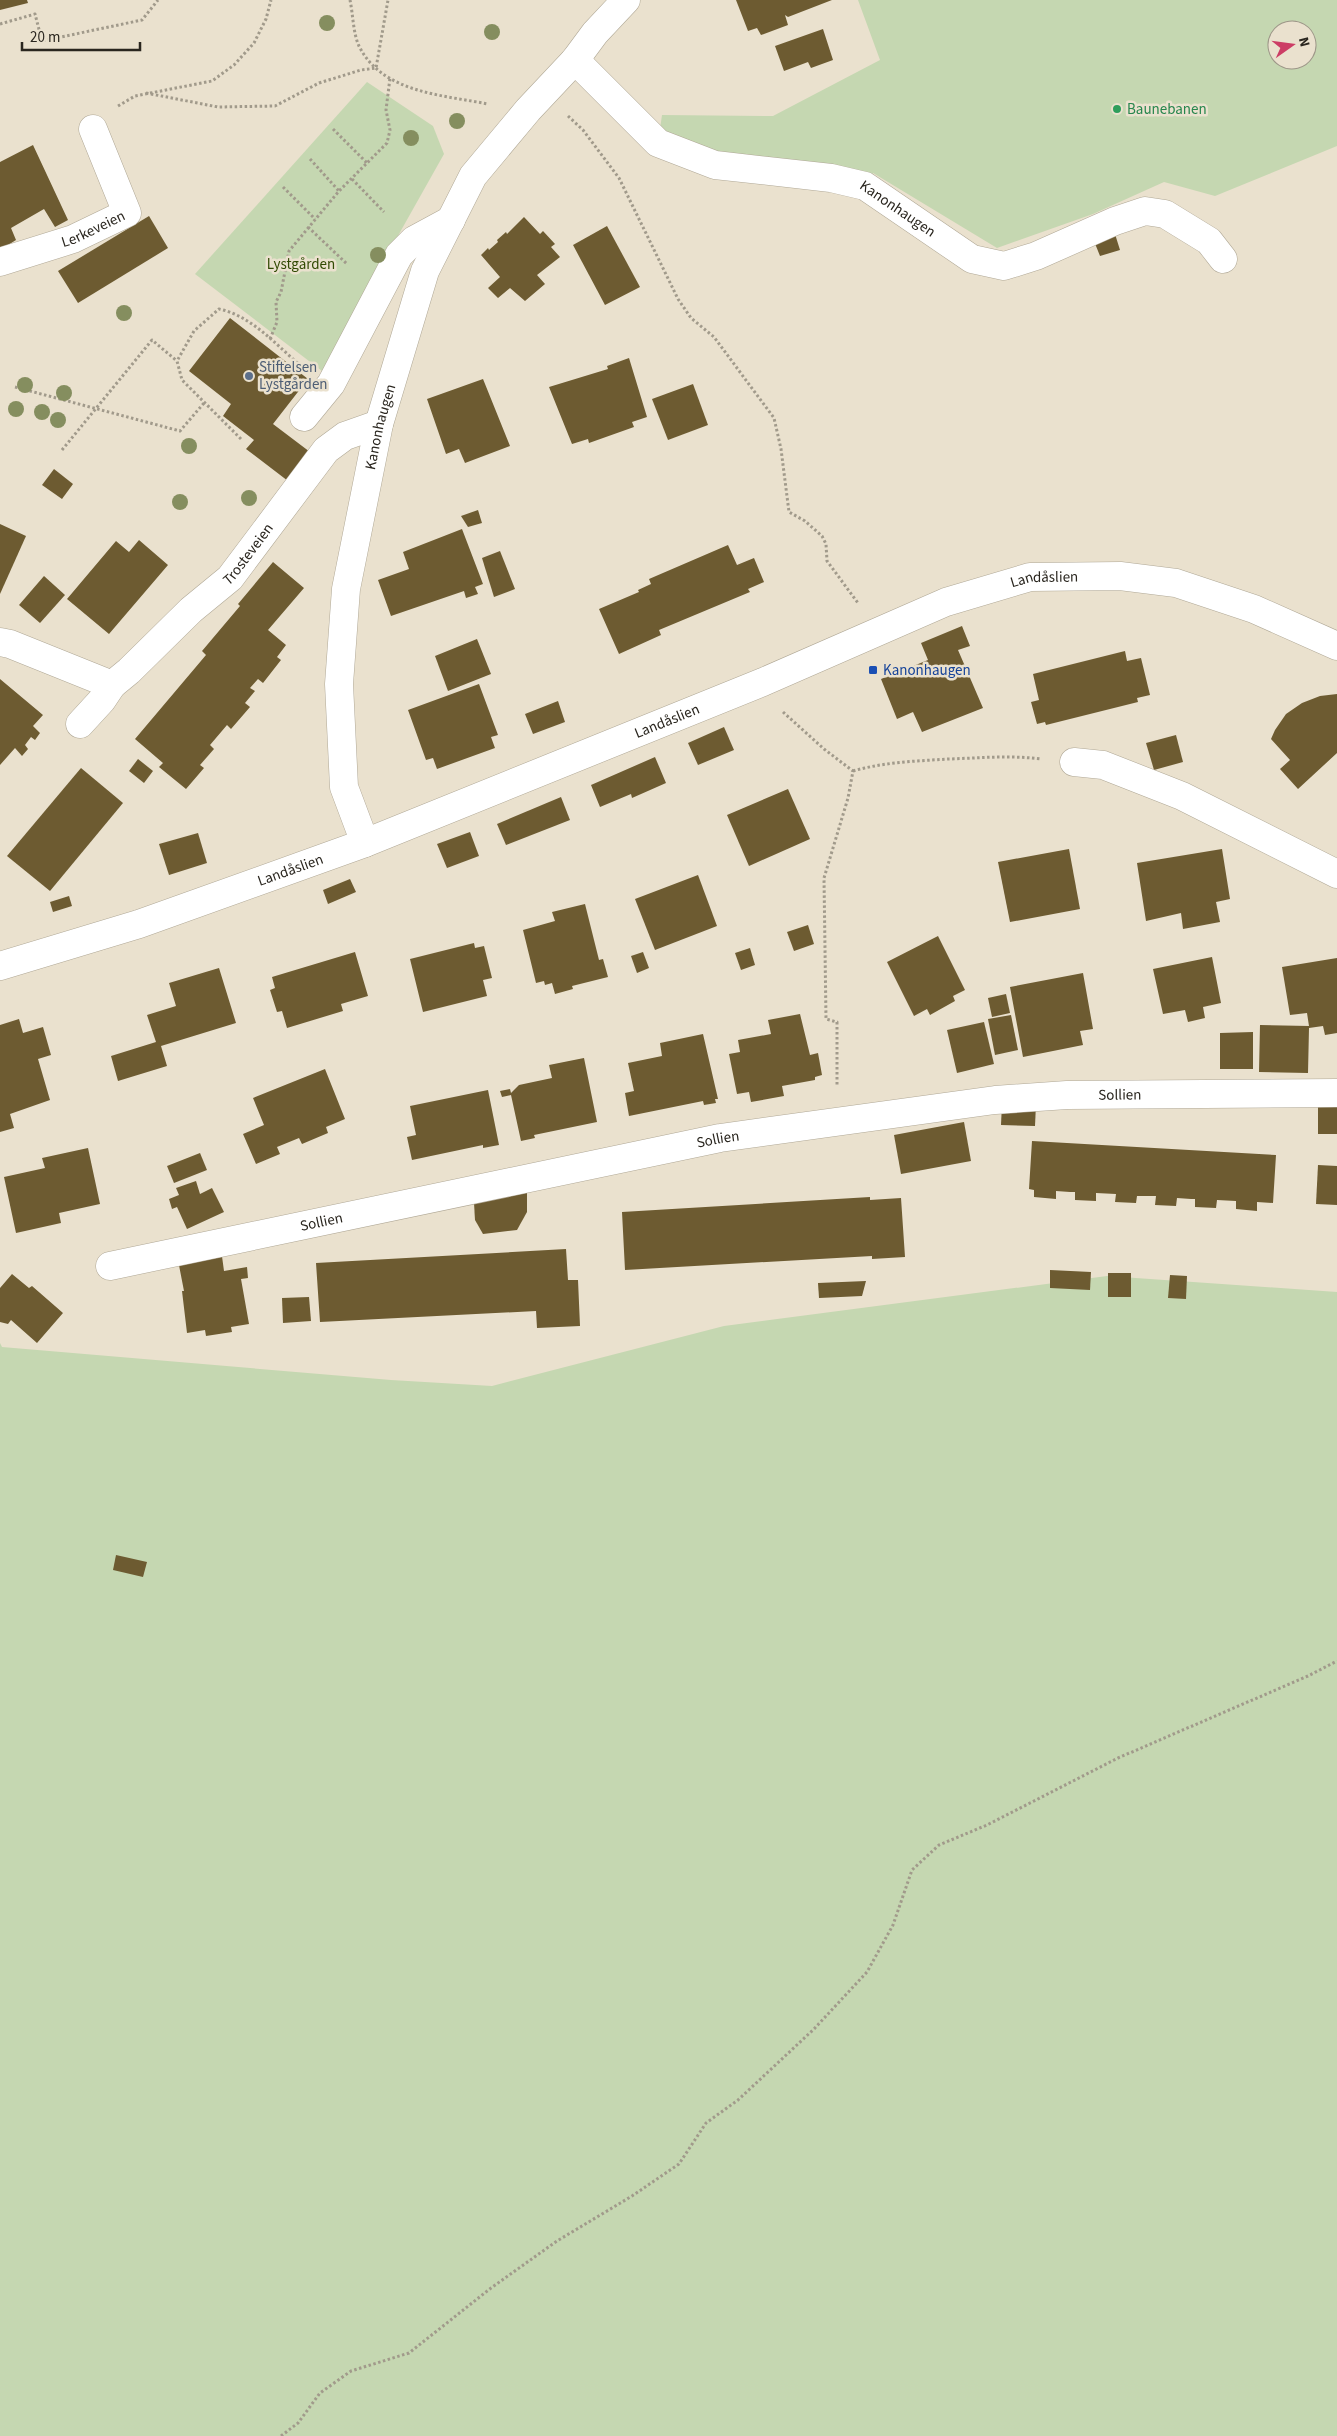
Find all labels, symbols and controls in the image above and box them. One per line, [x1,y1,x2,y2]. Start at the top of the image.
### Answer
scale bar [22,20,140,52]
north arrow [1267,20,1317,70]
text: 20 m [30,27,60,48]
text: N [1293,35,1314,49]
place label: Baunebanen [1127,99,1207,120]
marker: Baunebanen [1111,103,1123,115]
street label: Kanonhaugen [856,175,940,242]
street label: Lerkeveien [59,205,129,253]
park label: Lystgården [267,254,335,275]
place label: Stiftelsen Lystgården [259,357,328,395]
marker: Stiftelsen Lystgården [243,370,255,382]
street label: Kanonhaugen [360,381,401,471]
street label: Trosteveien [218,519,278,590]
street label: Landåslien [1008,566,1078,593]
place label: Kanonhaugen [883,660,971,681]
marker: Kanonhaugen [867,664,879,676]
street label: Landåslien [631,698,703,743]
street label: Landåslien [255,848,326,891]
street label: Sollien [1098,1084,1142,1105]
street label: Sollien [694,1125,741,1153]
street label: Sollien [298,1207,345,1236]

